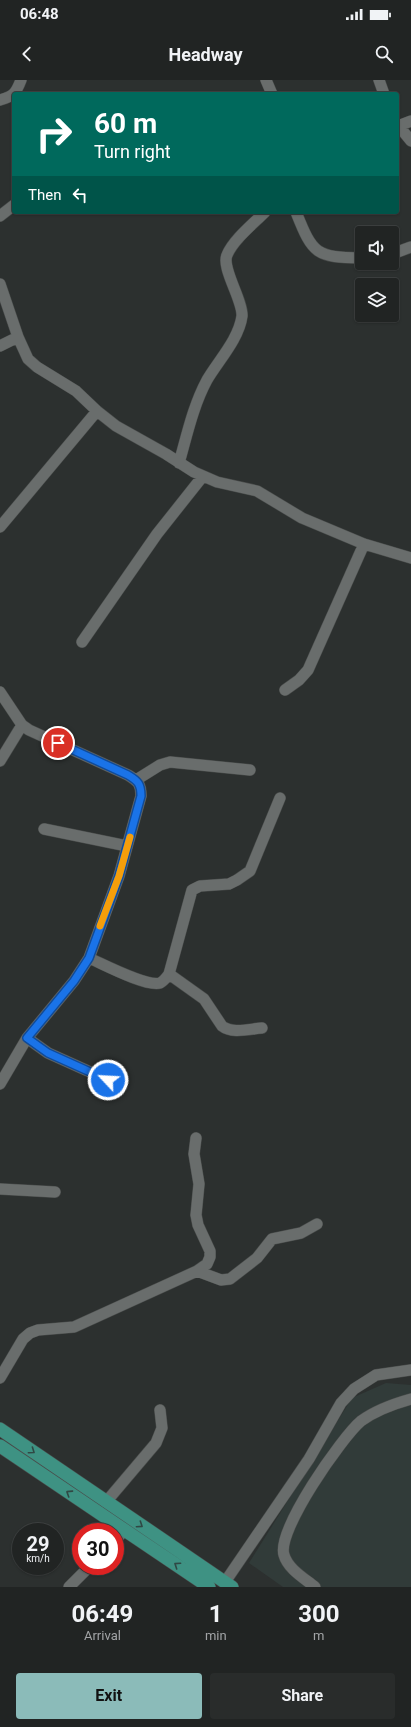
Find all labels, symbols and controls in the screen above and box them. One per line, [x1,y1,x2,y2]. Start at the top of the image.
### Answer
text: 06:48 [20,5,59,23]
icon: back [16,43,38,65]
icon: search [373,43,395,65]
text: Headway [169,44,242,65]
text: 60 m [94,107,157,140]
icon: right [28,108,80,160]
text: Turn right [94,141,171,162]
icon: left [69,184,91,206]
text: Then [28,186,61,204]
map controls [355,226,399,322]
button: sound [355,226,399,270]
button: layers [355,278,399,322]
pin [41,726,75,760]
icon: arrive [47,732,69,754]
position arrow [87,1059,129,1101]
one-way arrow [28,1447,35,1454]
one-way arrow [66,1490,73,1498]
one-way arrow [135,1520,142,1527]
speed limit sign: 30 [72,1523,124,1575]
text: 29 [27,1532,49,1556]
text: km/h [26,1553,50,1564]
one-way arrow [174,1562,181,1570]
text: 06:49 [72,1600,133,1628]
text: 1 [209,1600,223,1628]
text: 300 [298,1600,339,1628]
text: Arrival [84,1628,121,1643]
text: min [205,1628,227,1643]
text: m [313,1628,325,1643]
button: Exit [16,1673,202,1719]
button: Share [210,1673,395,1719]

